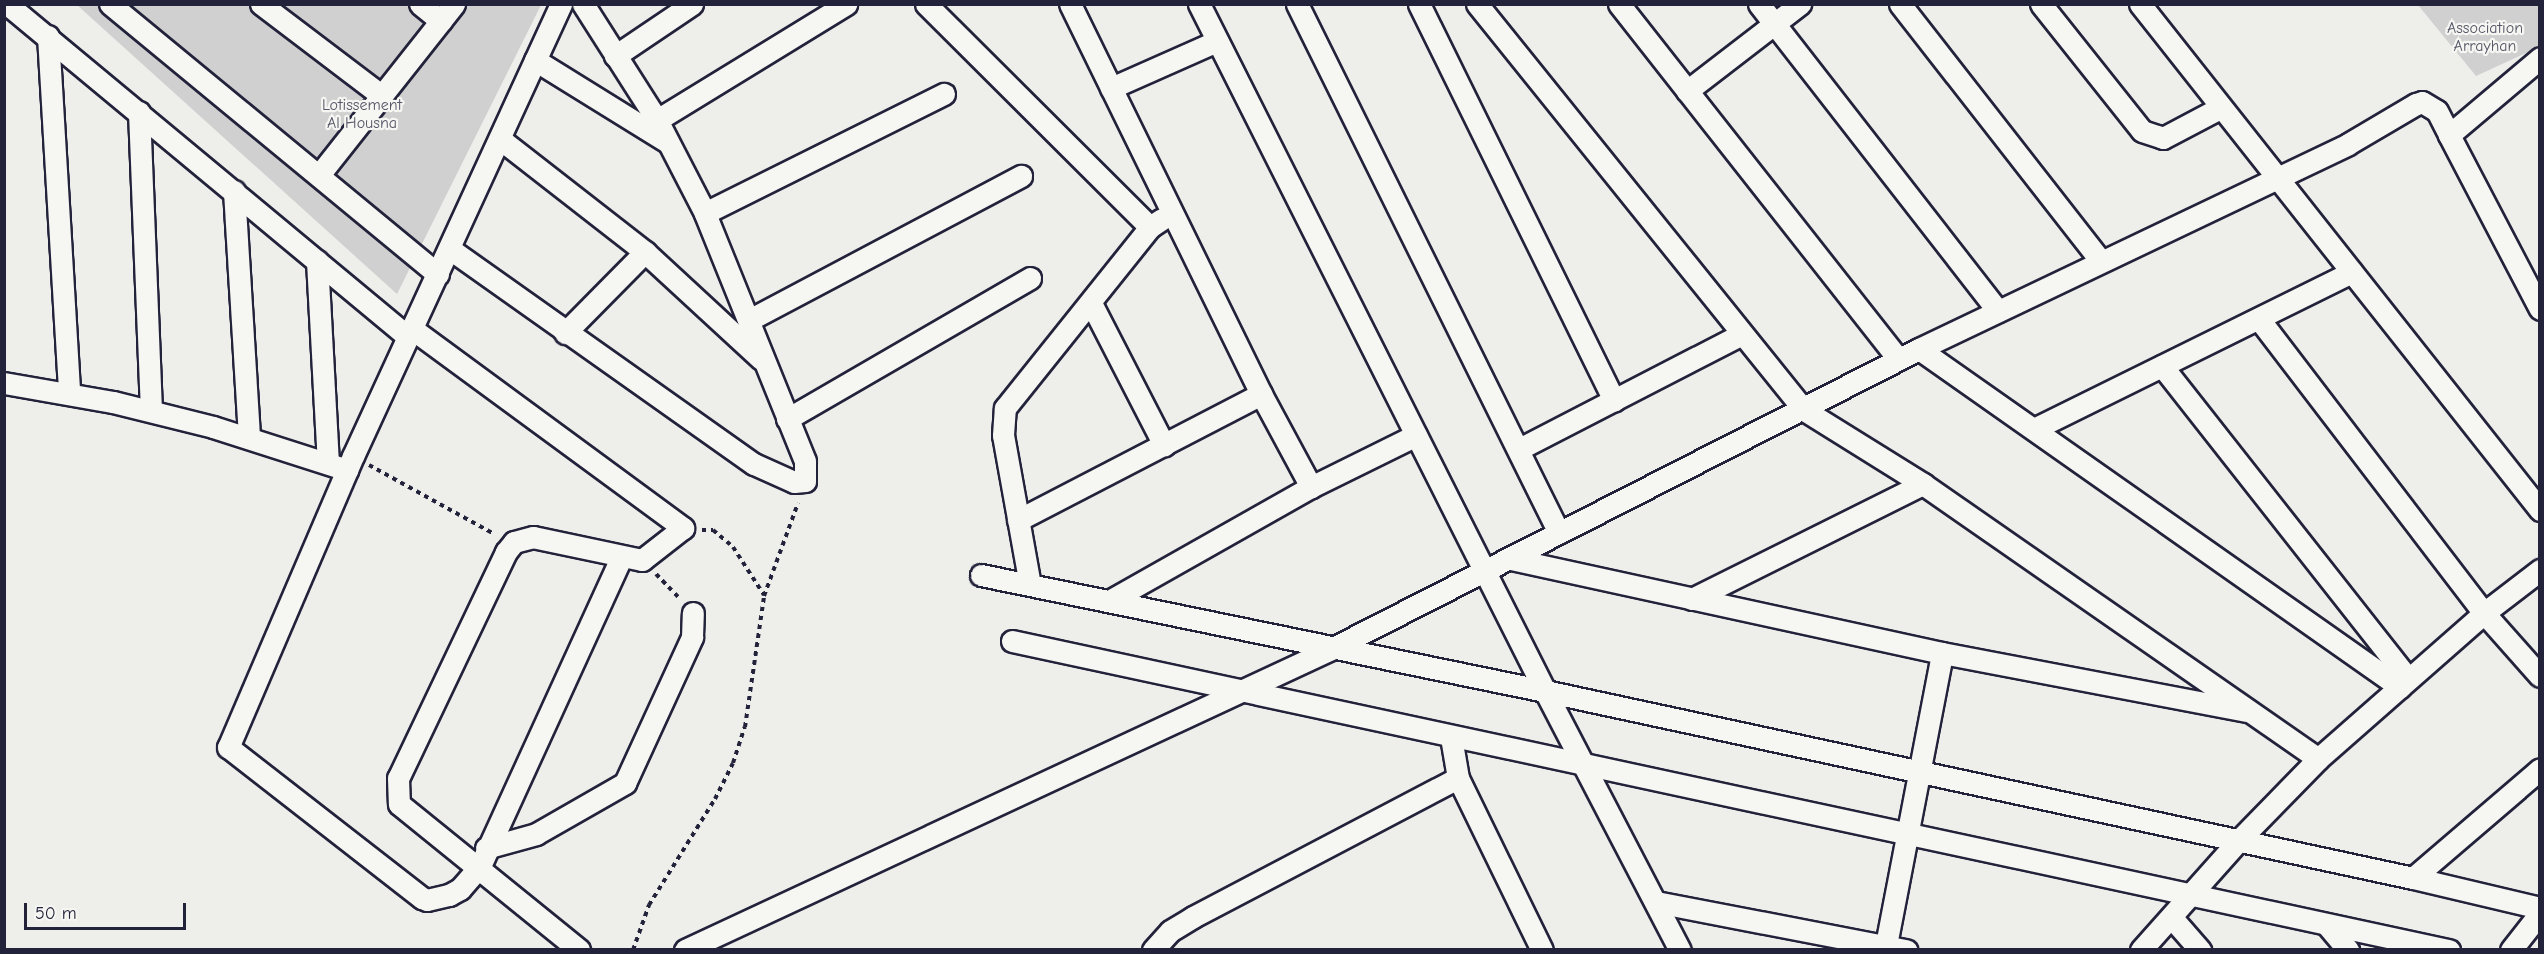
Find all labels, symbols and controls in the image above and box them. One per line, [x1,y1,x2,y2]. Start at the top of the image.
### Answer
park label: Association Arrayhan [2447,18,2523,56]
park label: Lotissement Al Housna [322,95,402,133]
scale bar [27,891,189,929]
text: 50 m [35,903,77,924]

